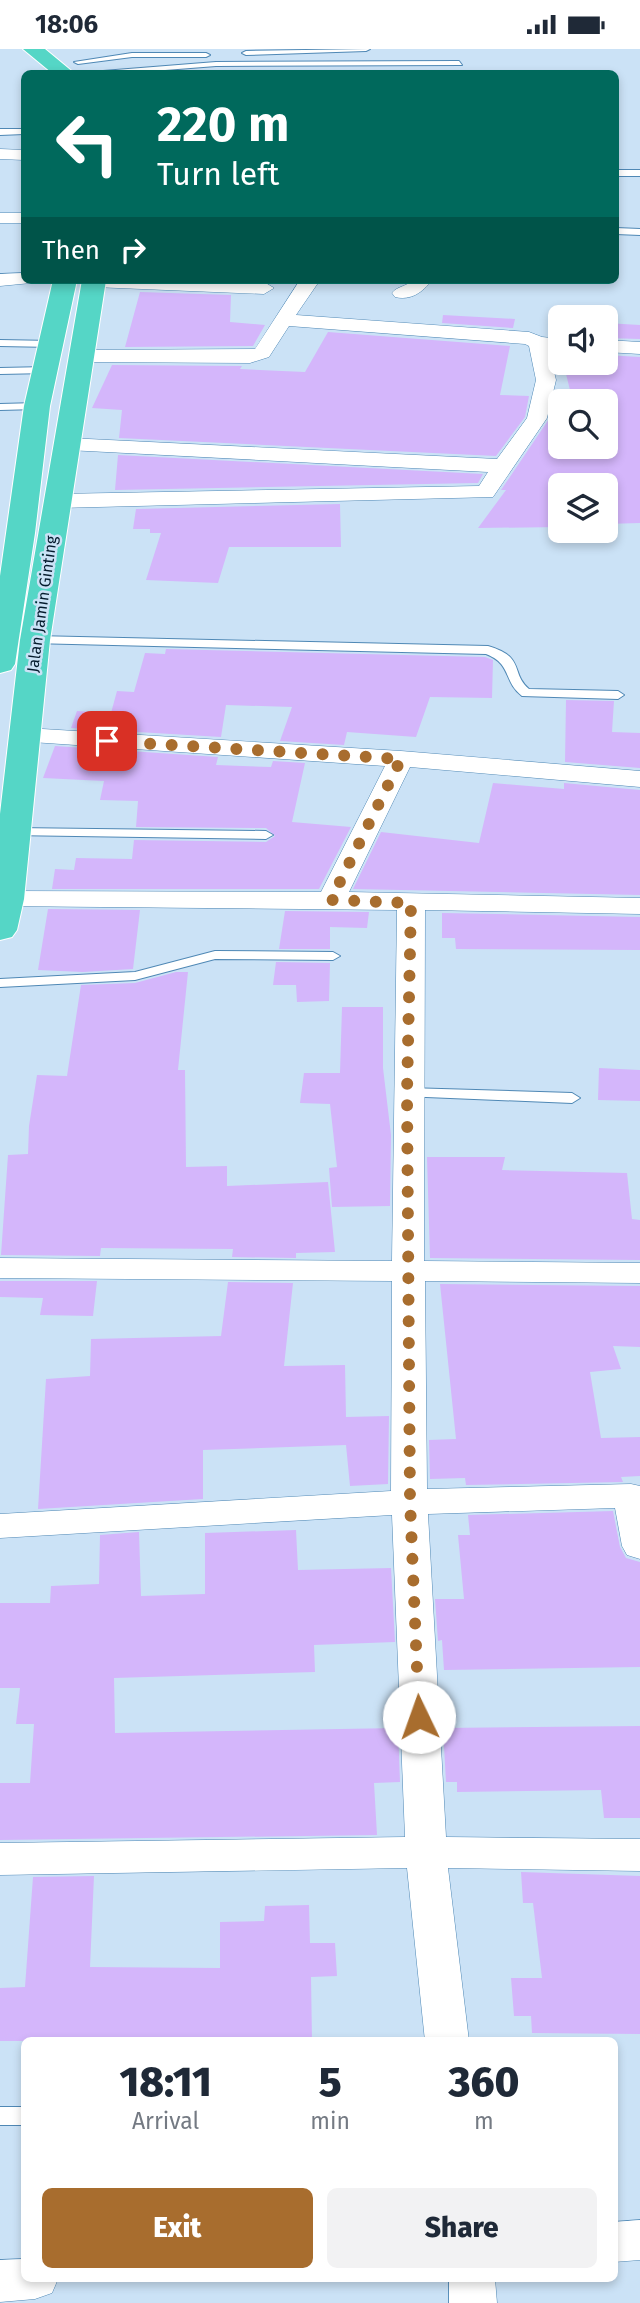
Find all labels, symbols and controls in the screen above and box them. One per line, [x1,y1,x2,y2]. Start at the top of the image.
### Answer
text: 18:06 [35,9,98,40]
text: 220 m [157,95,289,154]
icon: left [42,98,133,189]
text: Turn left [157,155,279,193]
icon: right [114,231,152,269]
text: Then [42,235,100,266]
map controls [548,305,618,543]
button: sound [548,305,618,375]
button: search [548,389,618,459]
button: layers [548,473,618,543]
street label: Jalan Jamin Ginting [23,534,61,674]
pin [77,711,137,771]
icon: arrive [88,722,126,760]
position arrow [382,1680,456,1754]
text: 18:11 [119,2057,212,2107]
text: 5 [319,2057,342,2107]
text: 360 [448,2057,520,2107]
text: Arrival [132,2107,199,2135]
text: min [310,2107,350,2135]
text: m [474,2107,494,2135]
button: Exit [42,2188,313,2268]
button: Share [327,2188,597,2268]

